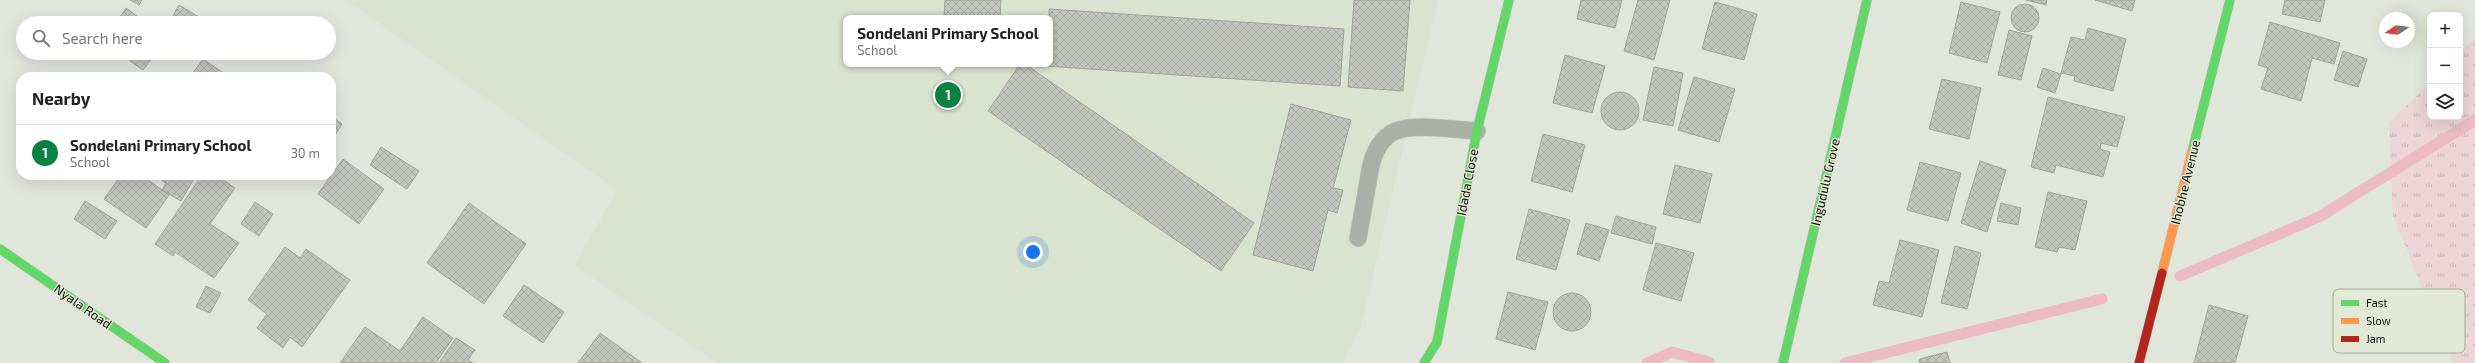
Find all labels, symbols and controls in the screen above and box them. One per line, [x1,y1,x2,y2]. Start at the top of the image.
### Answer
north arrow [2379,12,2415,48]
map controls [2427,12,2463,120]
button: + [2427,12,2463,48]
popup [843,15,1053,67]
search box [16,16,336,60]
text: Sondelani Primary School [857,24,1039,42]
icon: search [30,27,52,49]
text: Search here [62,29,143,47]
text: School [857,42,897,58]
button: − [2427,48,2463,84]
pin: 1 [935,80,961,110]
button: layers [2427,84,2463,120]
text: Nearby [32,88,90,108]
text: Sondelani Primary School [70,136,251,154]
street label: Ingudulu Grove [1807,137,1843,227]
street label: Ihobhe Avenue [2167,138,2203,226]
text: 1 [42,145,48,161]
text: 30 m [291,145,320,161]
street label: Idada Close [1453,147,1481,217]
text: School [70,154,110,170]
your location [1023,242,1043,262]
street label: Nyala Road [51,280,115,332]
legend [2333,289,2465,353]
text: Fast [2366,296,2388,309]
text: Slow [2366,314,2391,327]
text: Jam [2366,332,2385,345]

